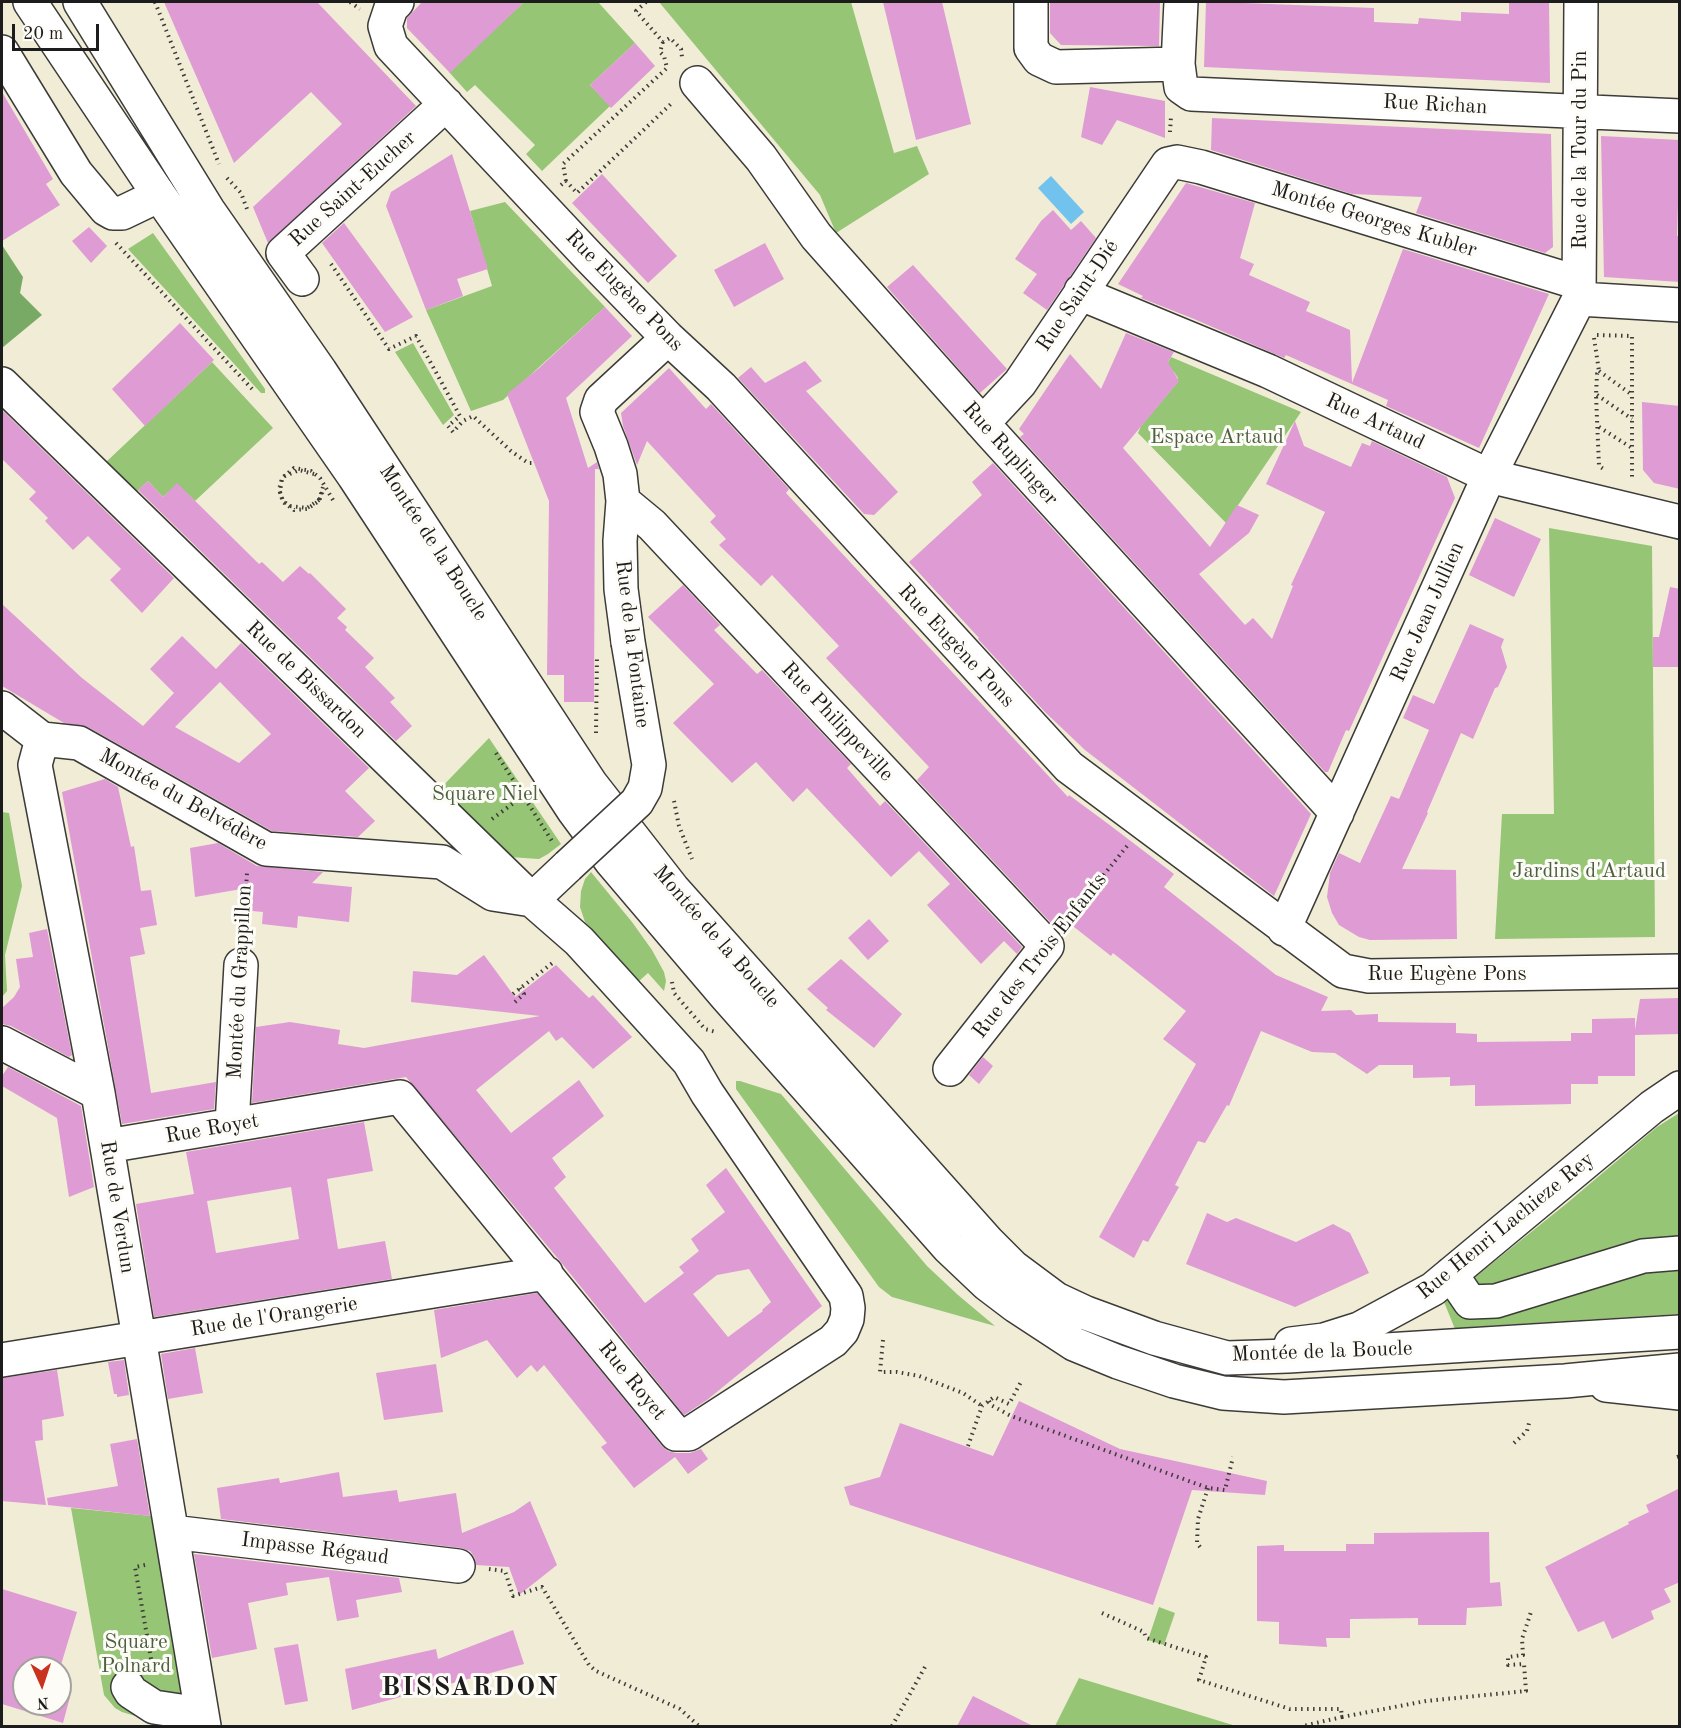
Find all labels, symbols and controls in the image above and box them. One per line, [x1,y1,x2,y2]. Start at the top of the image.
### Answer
scale bar [15,12,102,50]
text: 20 m [23,25,63,43]
street label: Rue de la Tour du Pin [1567,50,1593,250]
street label: Rue Richan [1382,90,1488,120]
street label: Rue Saint-Eucher [284,125,422,253]
street label: Montée Georges Kubler [1268,177,1480,263]
street label: Rue Eugène Pons [560,225,688,357]
street label: Rue Saint-Dié [1031,235,1125,357]
street label: Rue Artaud [1321,388,1429,456]
street label: Rue Ruplinger [957,397,1063,511]
park label: Espace Artaud [1150,424,1284,450]
street label: Montée de la Boucle [373,460,493,626]
street label: Rue Jean Jullien [1386,538,1470,686]
street label: Rue de la Fontaine [609,559,655,729]
street label: Rue Eugène Pons [892,579,1020,713]
street label: Rue de Bissardon [240,616,372,744]
street label: Rue Philippeville [775,657,899,787]
street label: Montée du Belvédère [94,743,272,857]
park label: Square Niel [432,781,538,807]
park label: Jardins d'Artaud [1512,858,1666,884]
street label: Montée de la Boucle [647,860,785,1014]
street label: Rue des Trois Enfants [968,868,1112,1044]
street label: Montée du Grappillon [222,884,258,1080]
street label: Rue Eugène Pons [1367,961,1527,987]
street label: Rue Royet [163,1108,261,1150]
street label: Rue de Verdun [94,1139,140,1275]
street label: Rue Henri Lachieze Rey [1412,1147,1600,1305]
street label: Rue de l'Orangerie [189,1291,359,1343]
street label: Rue Royet [593,1336,671,1426]
street label: Montée de la Boucle [1231,1336,1413,1368]
street label: Impasse Régaud [240,1527,390,1571]
park label: Square Polnard [101,1629,171,1679]
north arrow [12,1656,72,1716]
district label: BISSARDON [381,1672,559,1704]
text: N [36,1694,49,1710]

